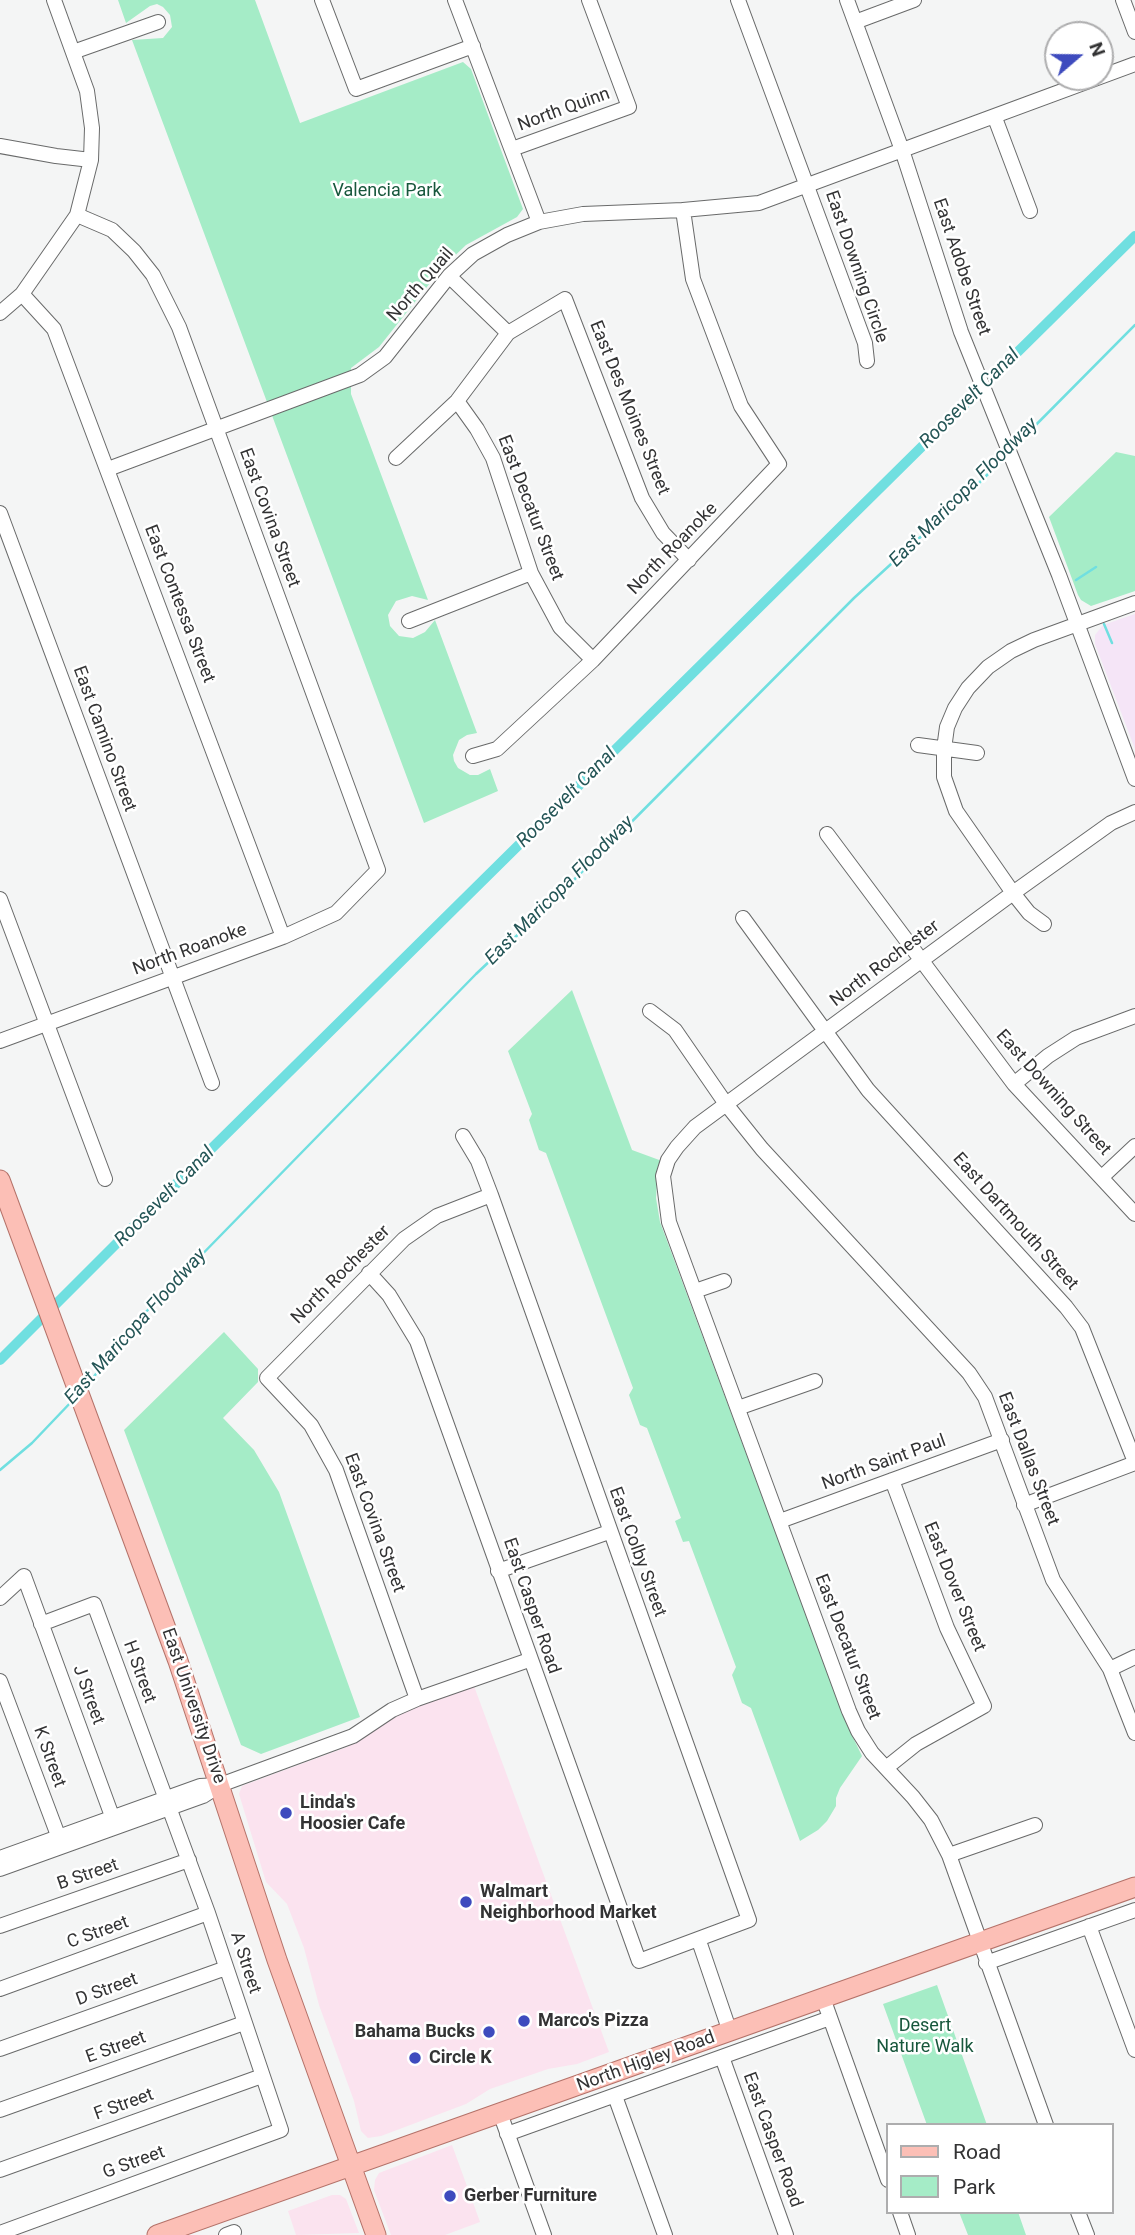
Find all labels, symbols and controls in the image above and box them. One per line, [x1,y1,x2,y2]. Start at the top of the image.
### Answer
north arrow [1044,21,1114,91]
text: N [1084,39,1110,60]
street label: North Quinn [515,83,613,137]
park label: Valencia Park [332,180,442,202]
street label: East Downing Circle [820,188,892,346]
street label: East Adobe Street [927,196,995,338]
street label: North Quail [383,244,459,326]
street label: East Des Moines Street [584,318,674,498]
water label: Roosevelt Canal [915,344,1025,454]
water label: East Maricopa Floodway [885,414,1043,572]
street label: East Decatur Street [492,432,568,584]
street label: East Covina Street [234,446,304,590]
street label: North Roanoke [624,498,722,600]
street label: East Contessa Street [139,522,219,686]
street label: East Camino Street [68,663,140,815]
water label: Roosevelt Canal [512,743,622,853]
water label: East Maricopa Floodway [481,812,639,970]
street label: North Rochester [826,916,944,1012]
street label: North Roanoke [130,919,250,981]
street label: East Downing Street [991,1026,1115,1160]
water label: Roosevelt Canal [110,1142,220,1252]
street label: East Dartmouth Street [948,1149,1082,1295]
street label: North Rochester [287,1221,395,1329]
water label: East Maricopa Floodway [60,1245,212,1409]
street label: East Dallas Street [993,1389,1063,1529]
street label: North Saint Paul [819,1431,949,1495]
street label: East Covina Street [339,1451,409,1595]
street label: East Colby Street [604,1484,670,1620]
street label: East Dover Street [918,1519,990,1655]
street label: East Casper Road [498,1535,564,1677]
street label: East Decatur Street [809,1571,885,1723]
street label: East University Drive [156,1625,230,1787]
street label: H Street [118,1638,160,1706]
street label: J Street [67,1662,109,1728]
street label: K Street [28,1724,70,1790]
place label: Linda's Hoosier Cafe [300,1792,405,1834]
marker: Linda's Hoosier Cafe [278,1805,294,1821]
street label: B Street [55,1855,121,1895]
place label: Walmart Neighborhood Market [480,1881,657,1924]
marker: Walmart Neighborhood Market [458,1894,474,1910]
street label: C Street [64,1912,132,1954]
street label: A Street [225,1929,265,1997]
street label: D Street [73,1969,141,2011]
place label: Marco's Pizza [538,2010,649,2032]
marker: Marco's Pizza [516,2013,532,2029]
park label: Desert Nature Walk [876,2015,974,2058]
place label: Bahama Bucks [355,2021,475,2043]
marker: Bahama Bucks [481,2024,497,2040]
street label: E Street [83,2027,149,2069]
street label: North Higley Road [574,2027,718,2097]
place label: Circle K [429,2047,492,2069]
marker: Circle K [407,2050,423,2066]
street label: East Casper Road [738,2070,806,2210]
street label: F Street [91,2084,157,2126]
legend [886,2123,1114,2214]
text: Road [953,2140,1001,2164]
street label: G Street [100,2142,168,2184]
text: Park [953,2175,995,2199]
place label: Gerber Furniture [464,2185,597,2207]
marker: Gerber Furniture [442,2188,458,2204]

